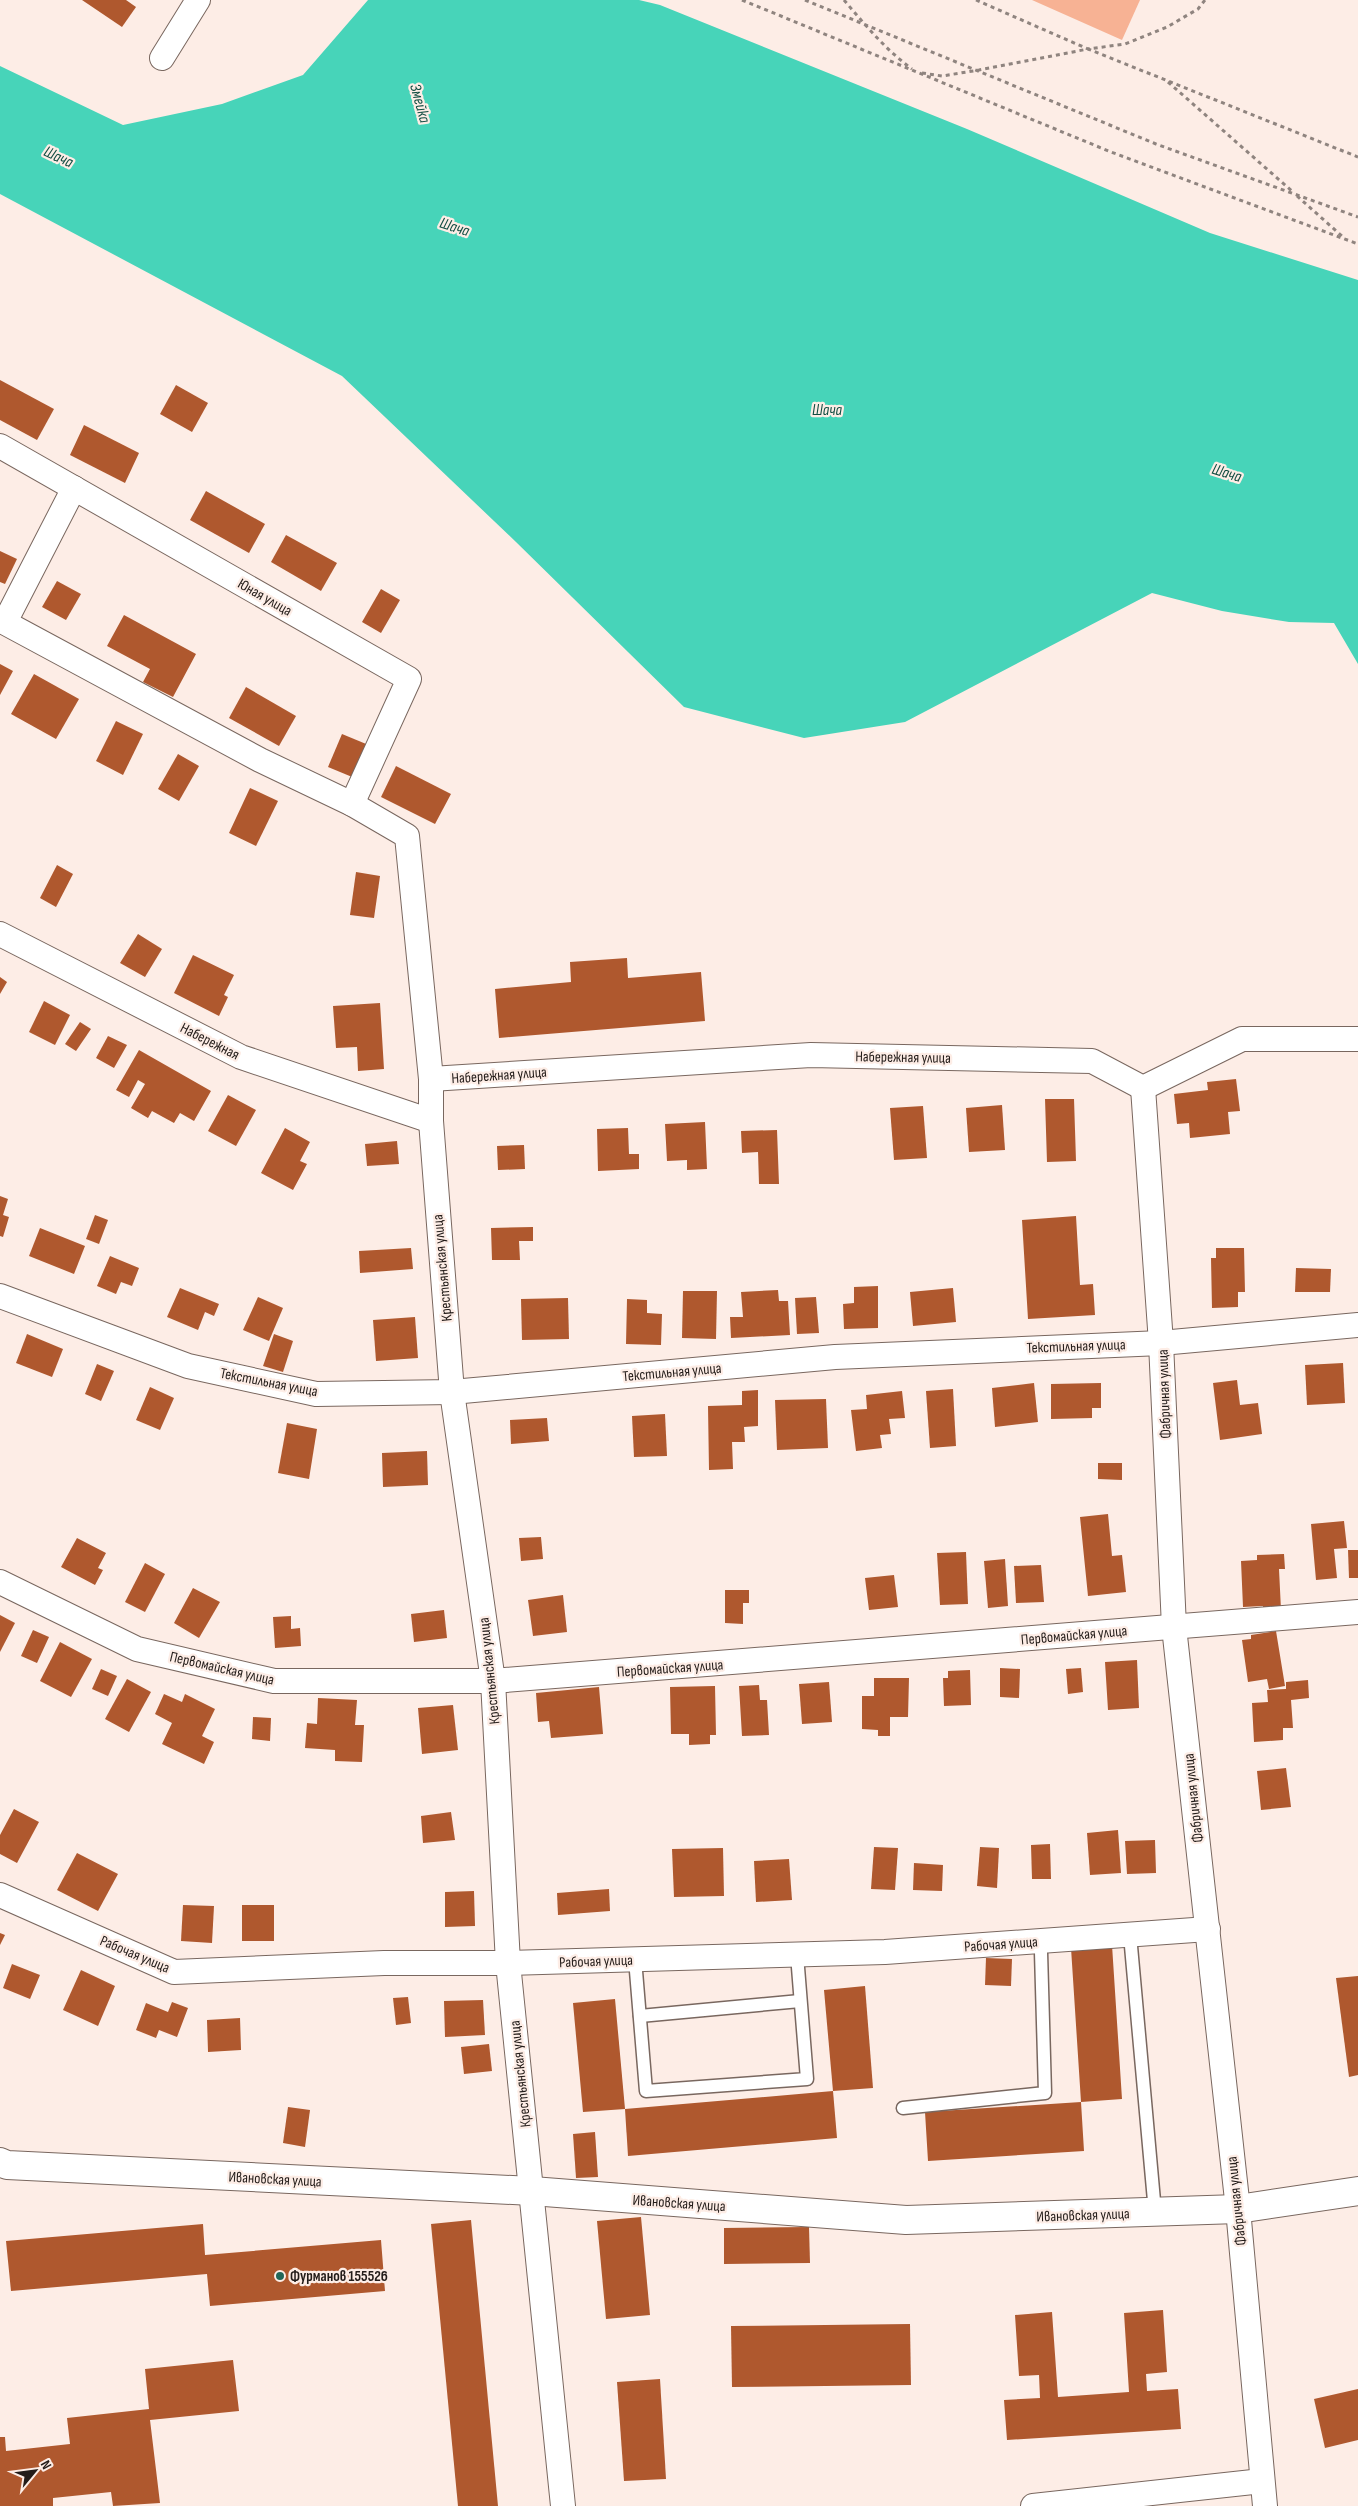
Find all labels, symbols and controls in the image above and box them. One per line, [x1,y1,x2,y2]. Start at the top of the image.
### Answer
water label: Змейка [405,82,434,125]
water label: Шача [41,142,76,173]
water label: Шача [437,214,472,241]
water label: Шача [812,401,843,420]
water label: Шача [1209,460,1244,487]
street label: Юная улица [234,574,295,621]
street label: Набережная [177,1018,243,1064]
street label: Набережная улица [855,1047,951,1068]
street label: Набережная улица [451,1063,548,1088]
street label: Крестьянская улица [428,1213,457,1322]
street label: Текстильная улица [1026,1335,1126,1358]
street label: Фабричная улица [1153,1349,1176,1439]
street label: Текстильная улица [622,1359,722,1386]
street label: Текстильная улица [218,1364,320,1401]
street label: Крестьянская улица [474,1616,505,1725]
street label: Первомайская улица [1020,1621,1128,1650]
street label: Первомайская улица [168,1647,276,1690]
street label: Первомайская улица [616,1655,724,1682]
street label: Фабричная улица [1179,1752,1208,1843]
street label: Рабочая улица [97,1931,173,1978]
street label: Рабочая улица [964,1932,1039,1957]
street label: Рабочая улица [559,1951,633,1972]
street label: Крестьянская улица [505,2019,536,2128]
street label: Фабричная улица [1222,2155,1251,2246]
street label: Ивановская улица [228,2168,322,2191]
street label: Ивановская улица [632,2191,726,2216]
street label: Ивановская улица [1036,2204,1130,2227]
place label: Фурманов 155526 [290,2267,388,2286]
marker: Фурманов 155526 [274,2270,286,2282]
north arrow [10,2446,60,2496]
text: N [37,2458,55,2472]

